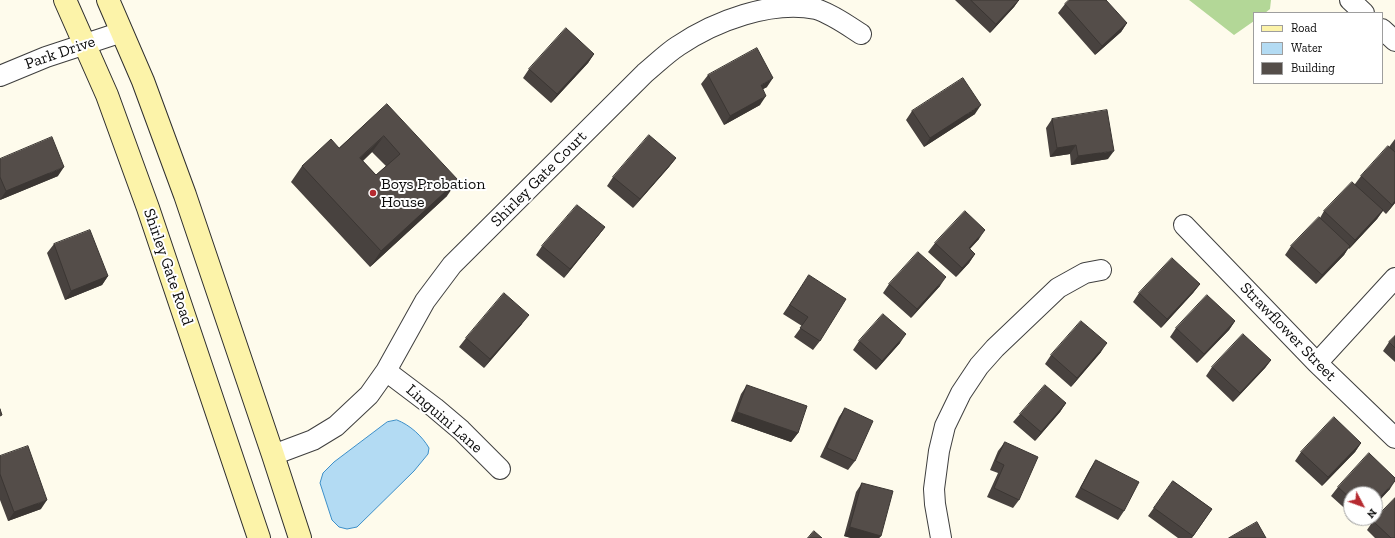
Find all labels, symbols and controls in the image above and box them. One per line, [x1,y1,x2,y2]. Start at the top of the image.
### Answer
legend [1253,12,1383,84]
text: Road [1291,21,1317,35]
street label: Park Drive [22,32,98,74]
text: Water [1291,41,1323,55]
text: Building [1291,61,1335,75]
street label: Shirley Gate Court [487,127,591,231]
place label: Boys Probation House [381,174,485,212]
marker: Boys Probation House [368,188,378,198]
street label: Shirley Gate Road [139,206,197,328]
street label: Strawflower Street [1236,279,1340,385]
street label: Linguini Lane [402,381,486,457]
north arrow [1343,486,1383,526]
text: N [1364,506,1379,521]

